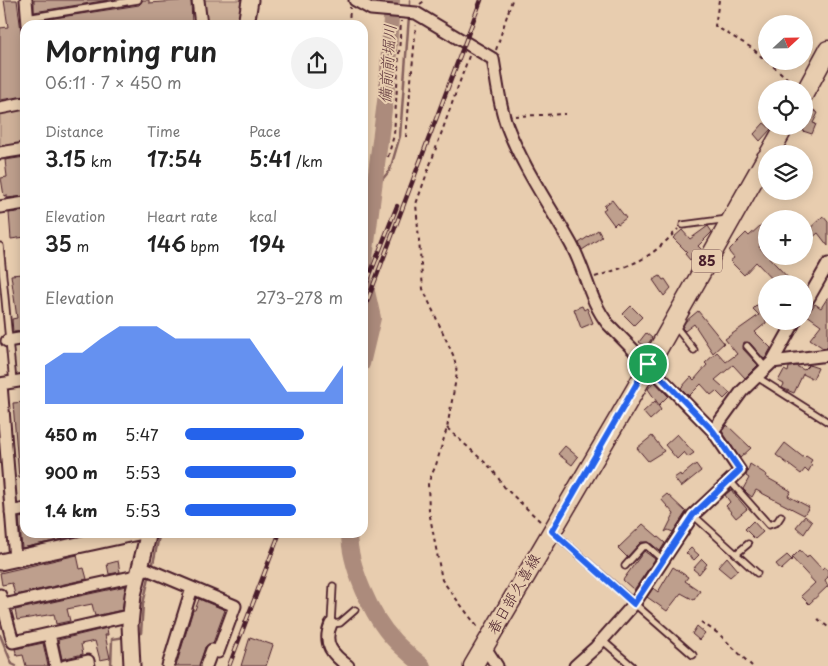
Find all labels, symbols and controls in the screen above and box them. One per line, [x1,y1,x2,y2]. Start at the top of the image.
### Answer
north arrow [758,15,812,70]
map controls [758,15,813,330]
water label: 備前前堀川 [371,23,401,105]
text: Morning run [45,29,217,72]
button: share [291,37,343,89]
text: 06:11 · 7 × 450 m [45,70,182,94]
button: locate [758,80,813,135]
text: Distance [45,121,104,142]
text: Time [147,121,180,142]
text: Pace [249,121,281,142]
text: 3.15 [45,142,86,174]
text: 17:54 [147,142,202,174]
text: 5:41 [249,142,291,174]
button: layers [758,145,813,200]
text: km [86,151,112,172]
text: /km [291,151,323,172]
text: Elevation [45,206,105,227]
text: Heart rate [147,206,218,227]
text: kcal [249,206,277,227]
button: + [758,210,813,265]
text: 35 [45,227,72,259]
text: 146 [147,227,186,259]
text: 194 [249,227,285,259]
text: m [72,236,89,257]
text: bpm [186,236,220,257]
road number: 85 [692,250,722,272]
button: − [758,275,813,330]
text: Elevation [45,285,114,309]
text: 273–278 m [256,285,343,309]
pin [627,343,669,385]
icon: arrive [634,350,662,378]
text: 450 m [45,422,97,446]
text: 5:47 [125,422,159,446]
text: 900 m [45,460,98,484]
text: 5:53 [125,460,160,484]
text: 1.4 km [45,498,97,522]
text: 5:53 [125,498,160,522]
street label: 春日部久喜線 [480,549,545,638]

